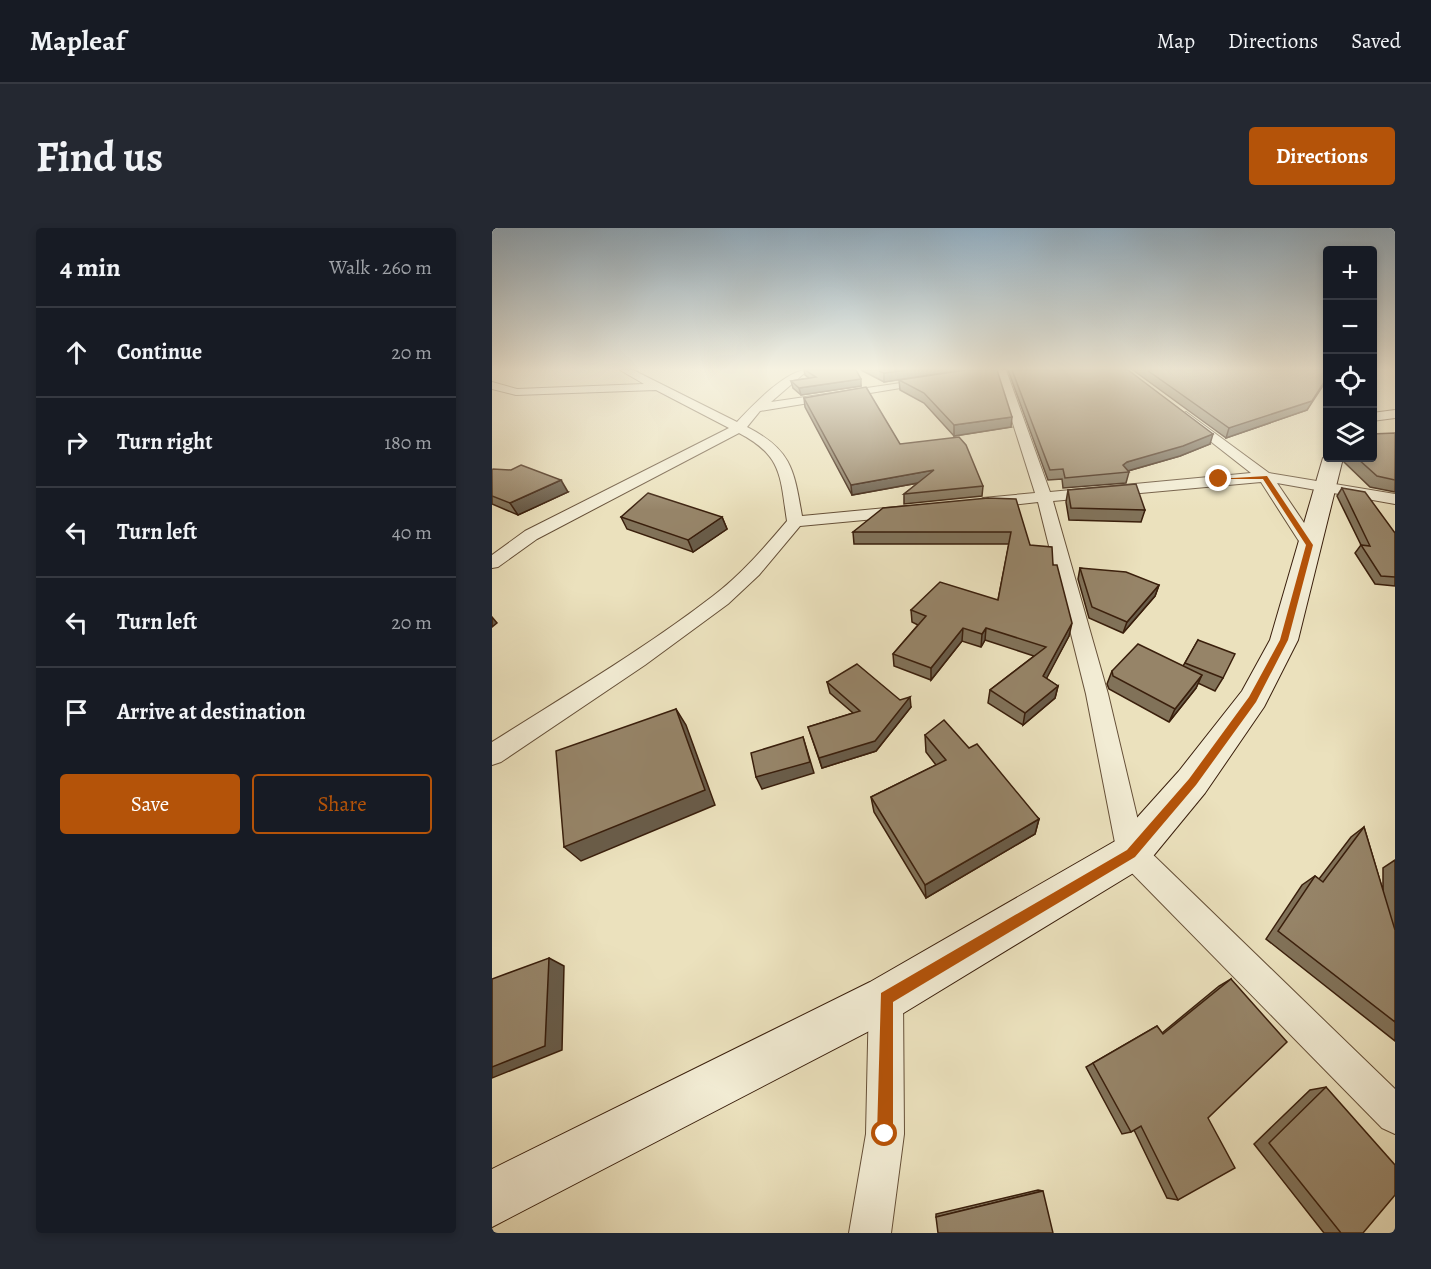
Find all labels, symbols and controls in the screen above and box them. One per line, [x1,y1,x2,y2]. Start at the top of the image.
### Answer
text: Mapleaf [30,22,125,60]
text: Map [1157,27,1195,55]
text: Directions [1228,27,1318,55]
text: Saved [1351,27,1401,55]
button: Directions [1249,127,1395,185]
text: Find us [36,128,163,185]
map controls [1323,246,1377,462]
button: + [1323,246,1377,300]
text: 4 min [60,250,121,285]
text: Walk · 260 m [329,254,432,281]
button: − [1323,300,1377,354]
icon: ahead [60,336,93,369]
text: Continue [117,337,202,367]
text: 20 m [391,339,432,366]
button: locate [1323,354,1377,408]
button: layers [1323,408,1377,462]
icon: right [60,426,93,459]
text: Turn right [117,427,213,457]
text: 180 m [384,429,432,456]
route end [1205,465,1231,491]
icon: left [60,516,93,549]
text: Turn left [117,517,197,547]
text: 40 m [392,519,432,546]
icon: left [60,606,93,639]
text: Turn left [117,607,197,637]
text: 20 m [391,609,432,636]
icon: arrive [60,696,93,729]
text: Arrive at destination [117,697,306,727]
button: Save [60,774,240,834]
button: Share [252,774,432,834]
route start [871,1120,897,1146]

